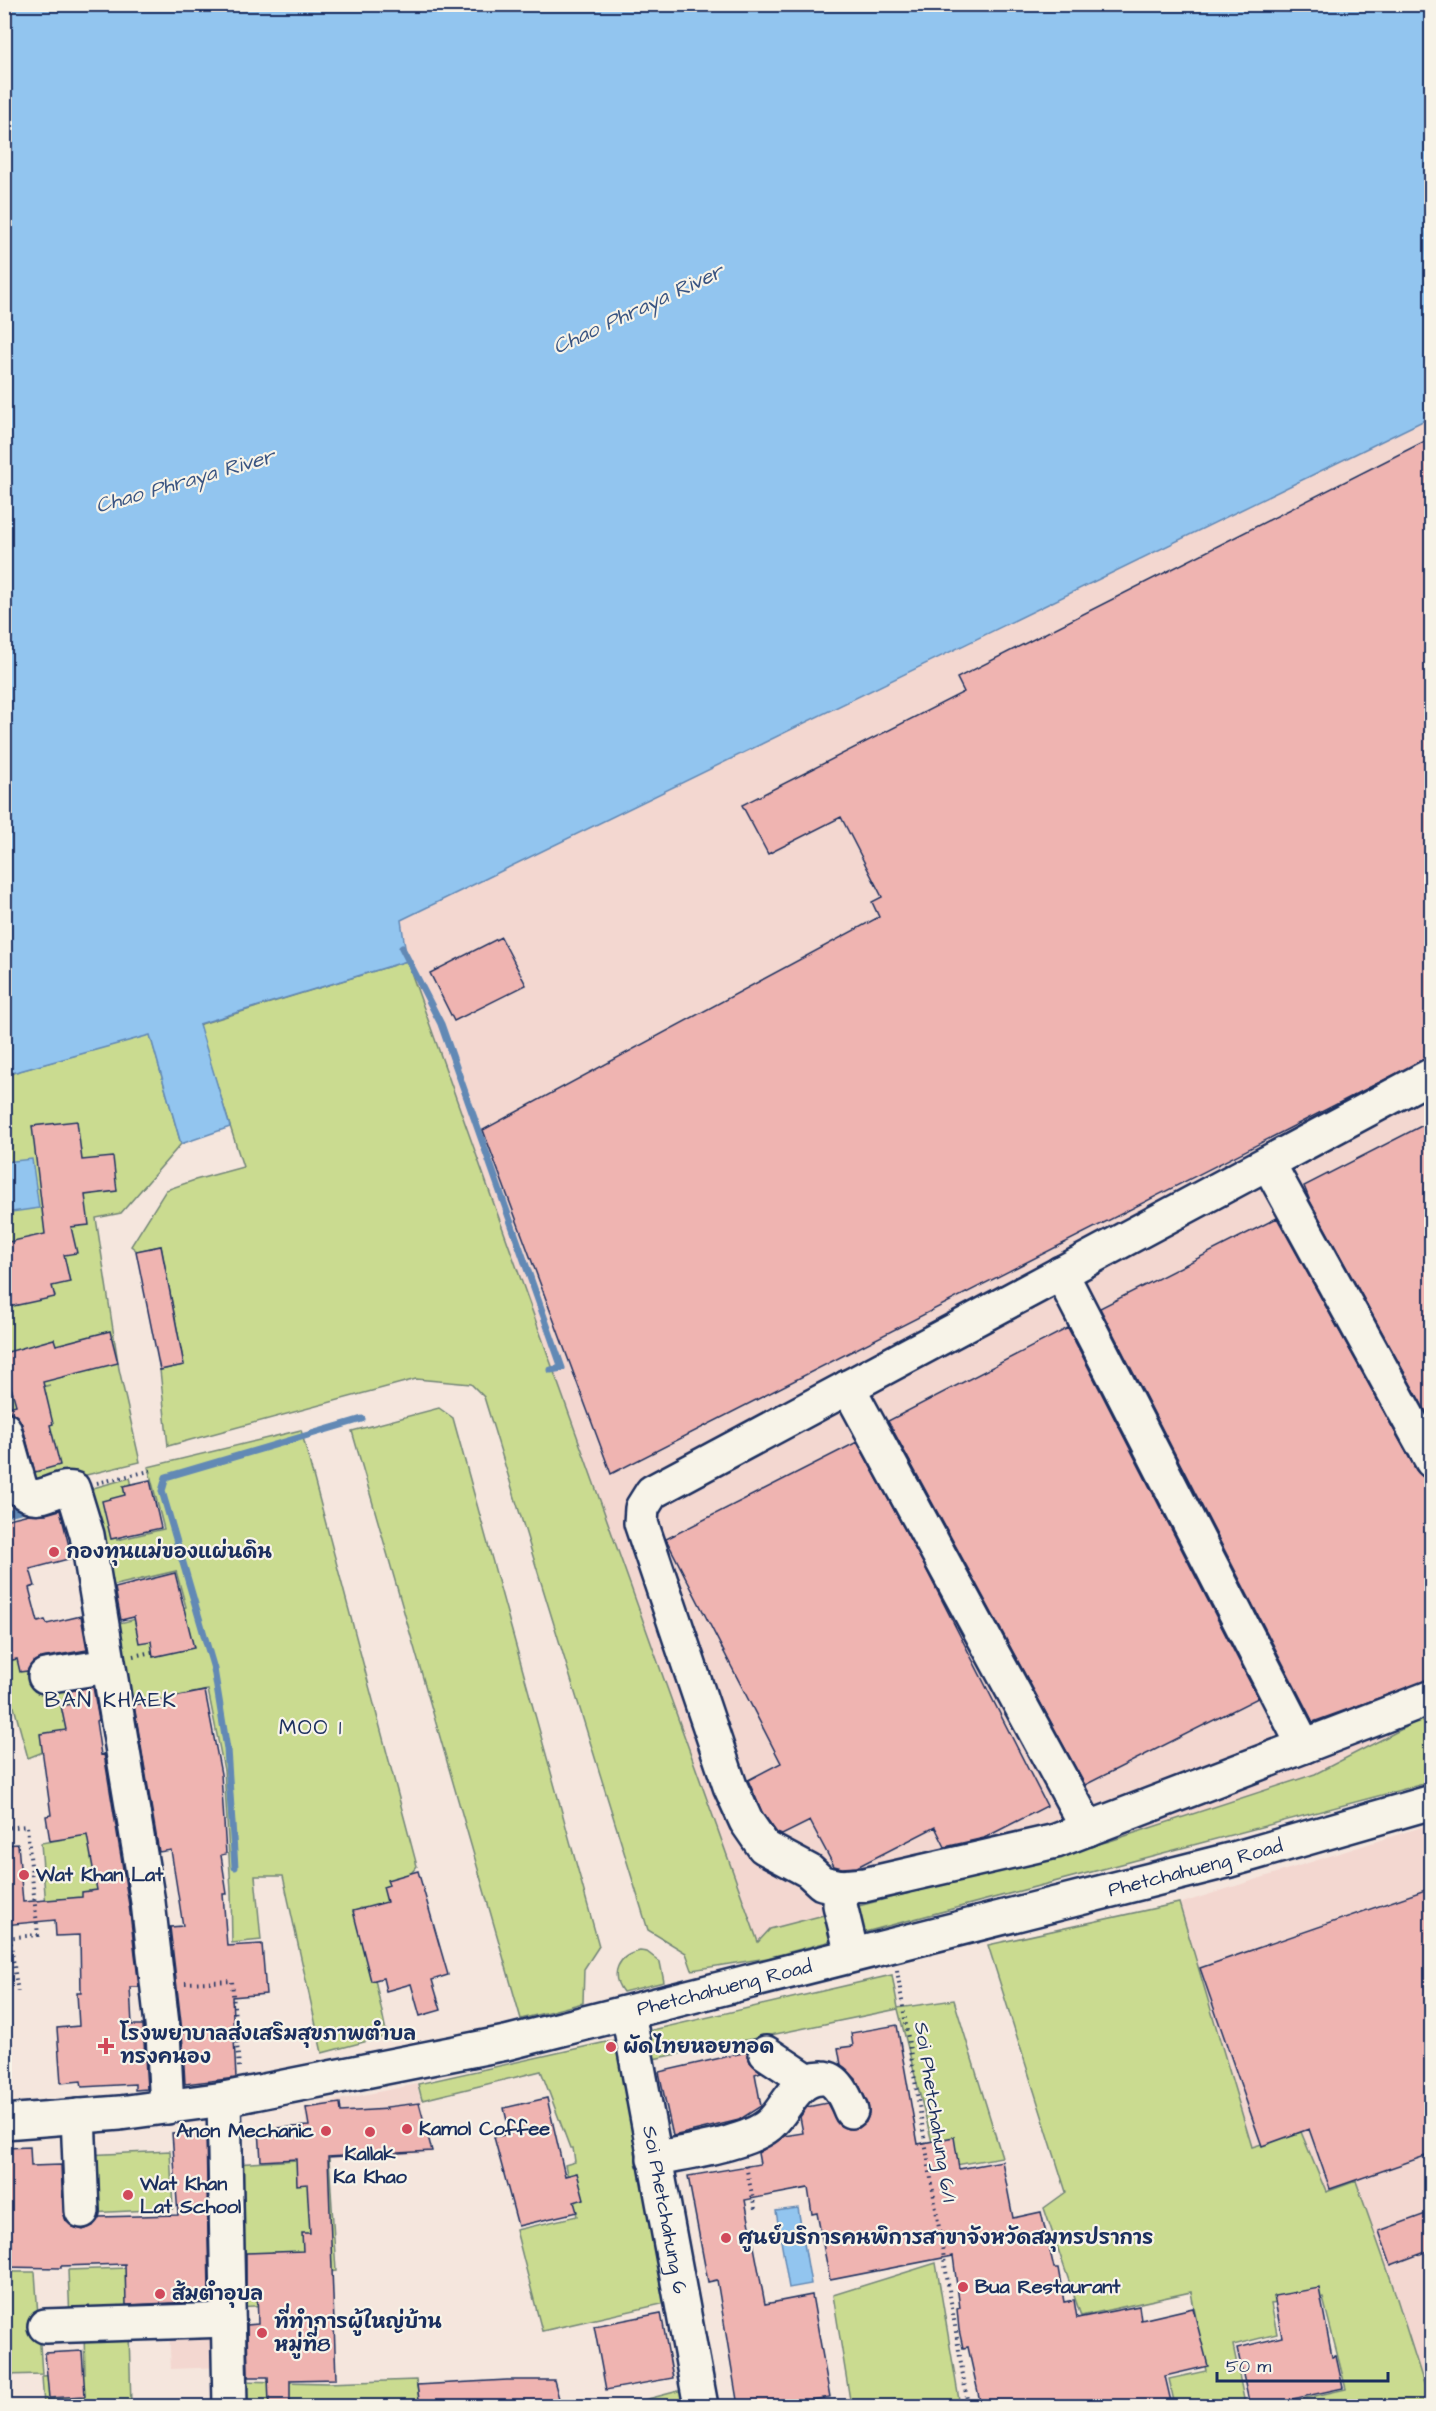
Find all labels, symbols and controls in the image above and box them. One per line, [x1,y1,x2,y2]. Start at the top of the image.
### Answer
water label: Chao Phraya River [548,256,730,362]
water label: Chao Phraya River [92,441,280,521]
place label: กองทุนแม่ของแผ่นดิน [66,1538,272,1566]
marker: กองทุนแม่ของแผ่นดิน [47,1545,61,1559]
district label: BAN KHAEK [45,1685,177,1716]
district label: MOO 1 [279,1713,343,1742]
street label: Phetchahueng Road [1105,1832,1286,1904]
place label: Wat Khan Lat [35,1861,164,1889]
marker: Wat Khan Lat [17,1868,31,1882]
street label: Phetchahueng Road [634,1952,815,2023]
place label: โรงพยาบาลส่งเสริมสุขภาพตำบล ทรงคนอง [119,2020,416,2071]
street label: Soi Phetchahung 6/1 [906,2020,963,2205]
place label: ผัดไทยหอยทอด [623,2033,774,2061]
marker: โรงพยาบาลส่งเสริมสุขภาพตำบล ทรงคนอง [97,2037,115,2055]
marker: ผัดไทยหอยทอด [604,2040,618,2054]
place label: Kamol Coffee [419,2115,550,2143]
place label: Anon Mechanic [176,2117,314,2145]
marker: Kamol Coffee [400,2122,414,2136]
street label: Soi Phetchahung 6 [635,2123,694,2296]
marker: Anon Mechanic [319,2124,333,2138]
marker: Kallak Ka Khao [363,2125,377,2139]
place label: Kallak Ka Khao [333,2140,408,2191]
place label: Wat Khan Lat School [139,2170,241,2221]
marker: Wat Khan Lat School [121,2188,135,2202]
place label: ศูนย์บริการคนพิการสาขาจังหวัดสมุทรปราการ [738,2224,1153,2252]
marker: ศูนย์บริการคนพิการสาขาจังหวัดสมุทรปราการ [719,2231,733,2245]
place label: Bua Restaurant [975,2273,1121,2301]
place label: ส้มตำอุบล [172,2280,263,2308]
marker: Bua Restaurant [956,2280,970,2294]
marker: ส้มตำอุบล [153,2287,167,2301]
place label: ที่ทำการผู้ใหญ่บ้าน หมู่ที่8 [274,2303,442,2359]
marker: ที่ทำการผู้ใหญ่บ้าน หมู่ที่8 [255,2326,269,2340]
scale bar [1217,2345,1388,2383]
text: 50 m [1226,2354,1271,2379]

